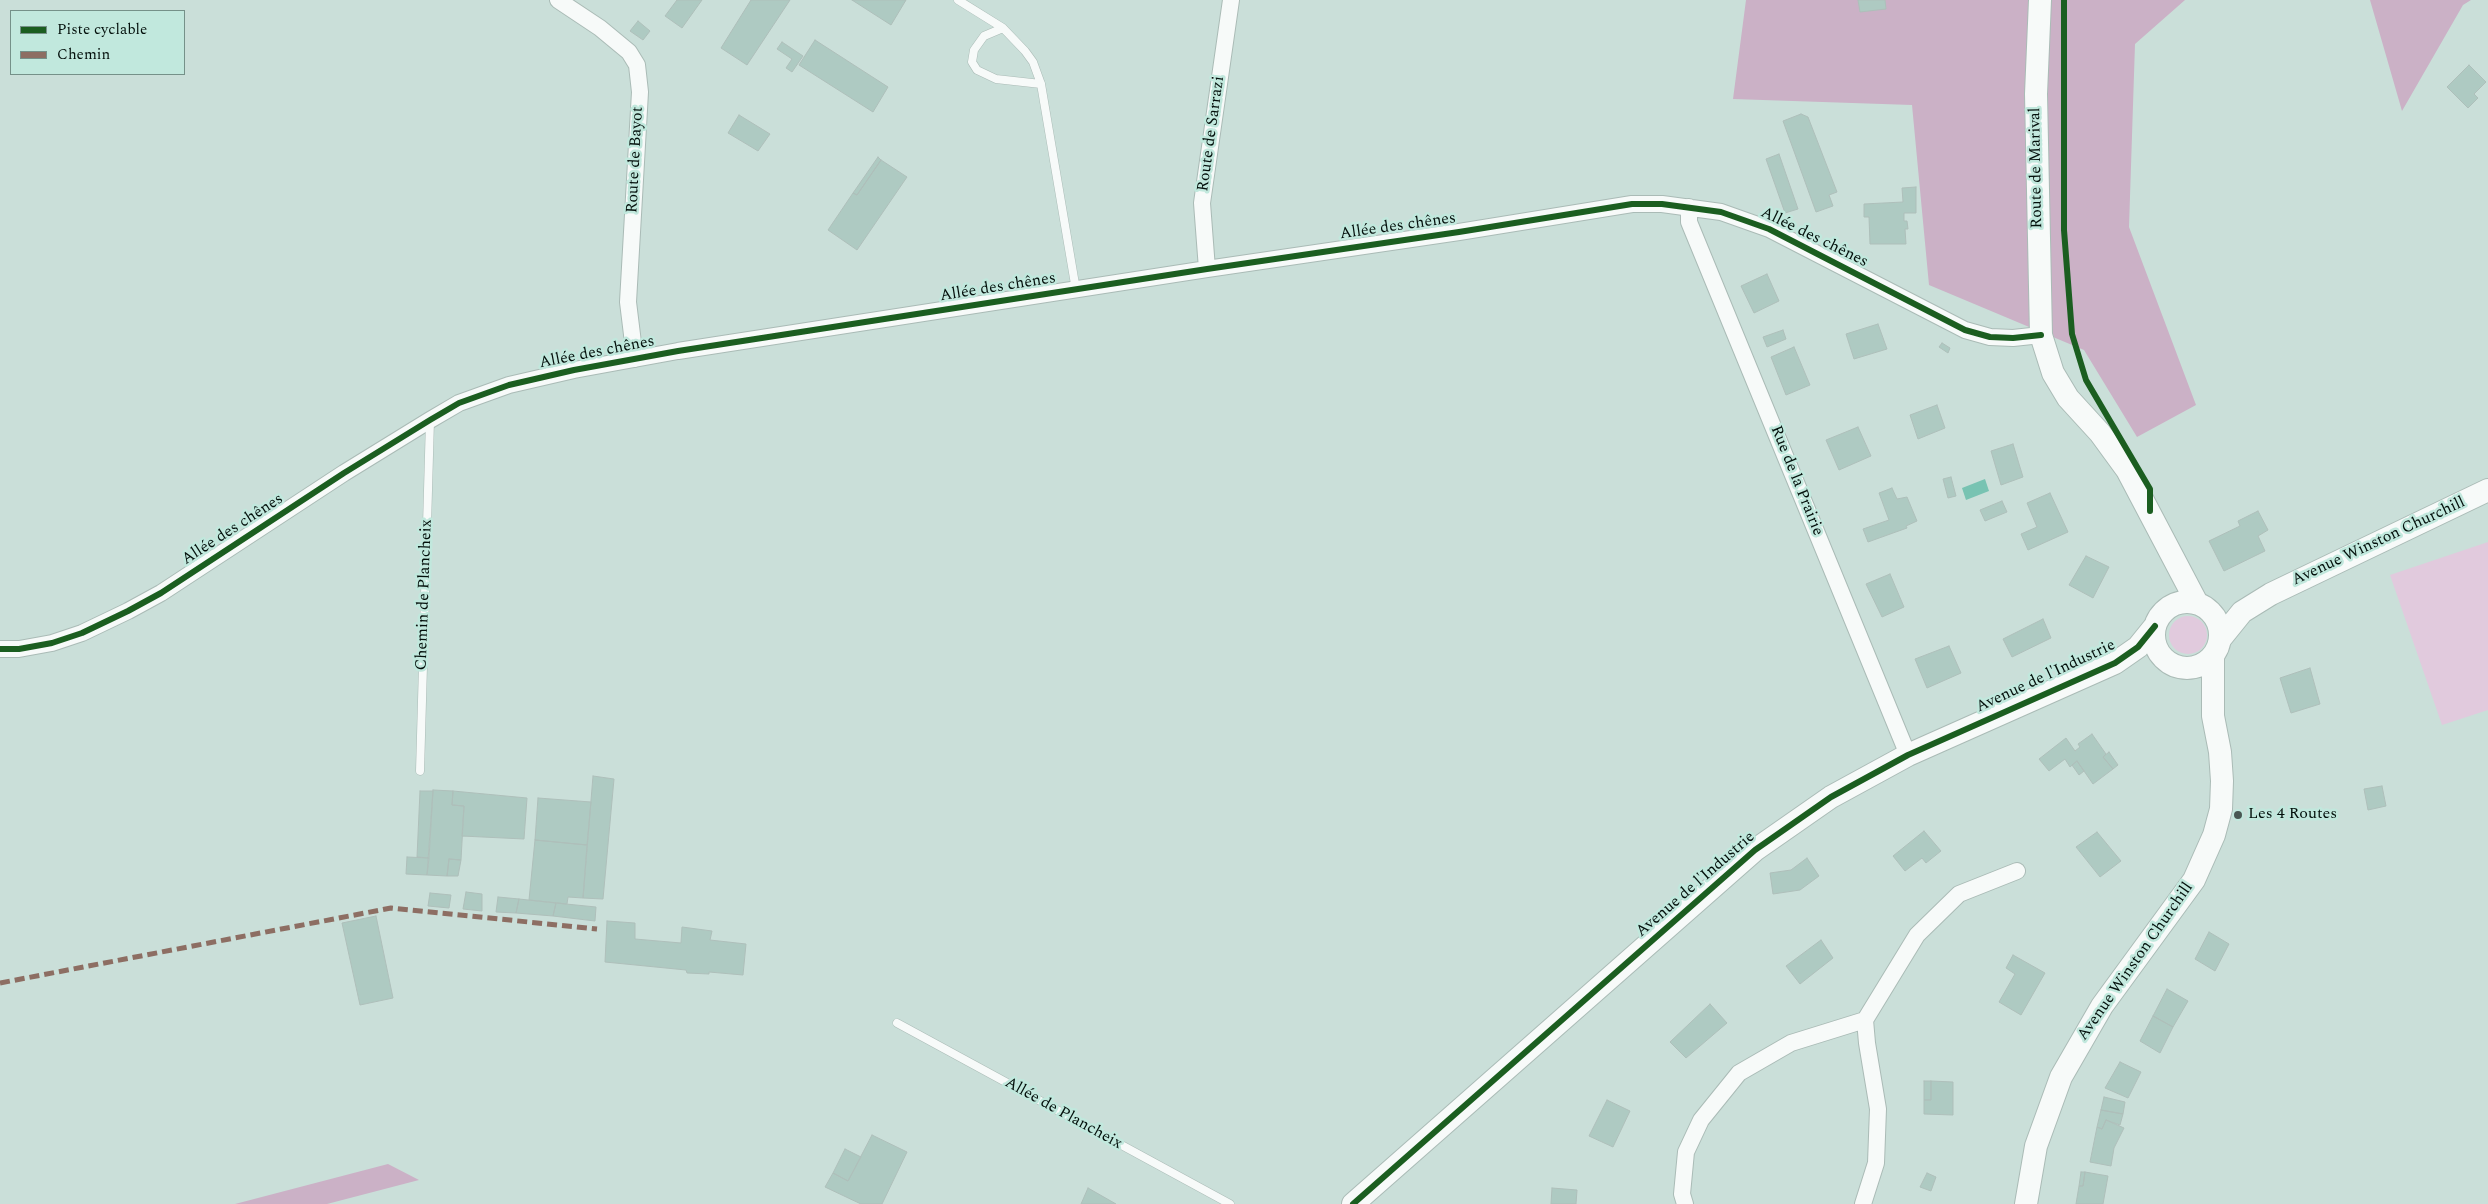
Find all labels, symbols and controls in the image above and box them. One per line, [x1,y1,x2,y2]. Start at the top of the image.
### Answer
legend [10,10,185,75]
text: Piste cyclable [57,18,147,41]
text: Chemin [57,43,110,66]
street label: Route de Sarrazi [1194,75,1230,193]
street label: Route de Bayot [624,106,648,214]
street label: Route de Marival [2026,107,2048,229]
street label: Allée des chênes [1757,204,1871,272]
street label: Allée des chênes [1339,209,1457,245]
street label: Allée des chênes [939,269,1057,307]
street label: Allée des chênes [538,332,656,374]
street label: Rue de la Prairie [1765,423,1827,539]
street label: Allée des chênes [179,490,287,570]
street label: Avenue Winston Churchill [2289,493,2469,591]
street label: Chemin de Plancheix [413,519,437,671]
street label: Avenue de l'Industrie [1973,636,2119,718]
place label: Les 4 Routes [2248,805,2337,825]
marker: Les 4 Routes [2232,809,2244,821]
street label: Avenue de l'Industrie [1633,828,1759,942]
street label: Avenue Winston Churchill [2074,879,2198,1045]
street label: Allée de Plancheix [1001,1074,1125,1154]

